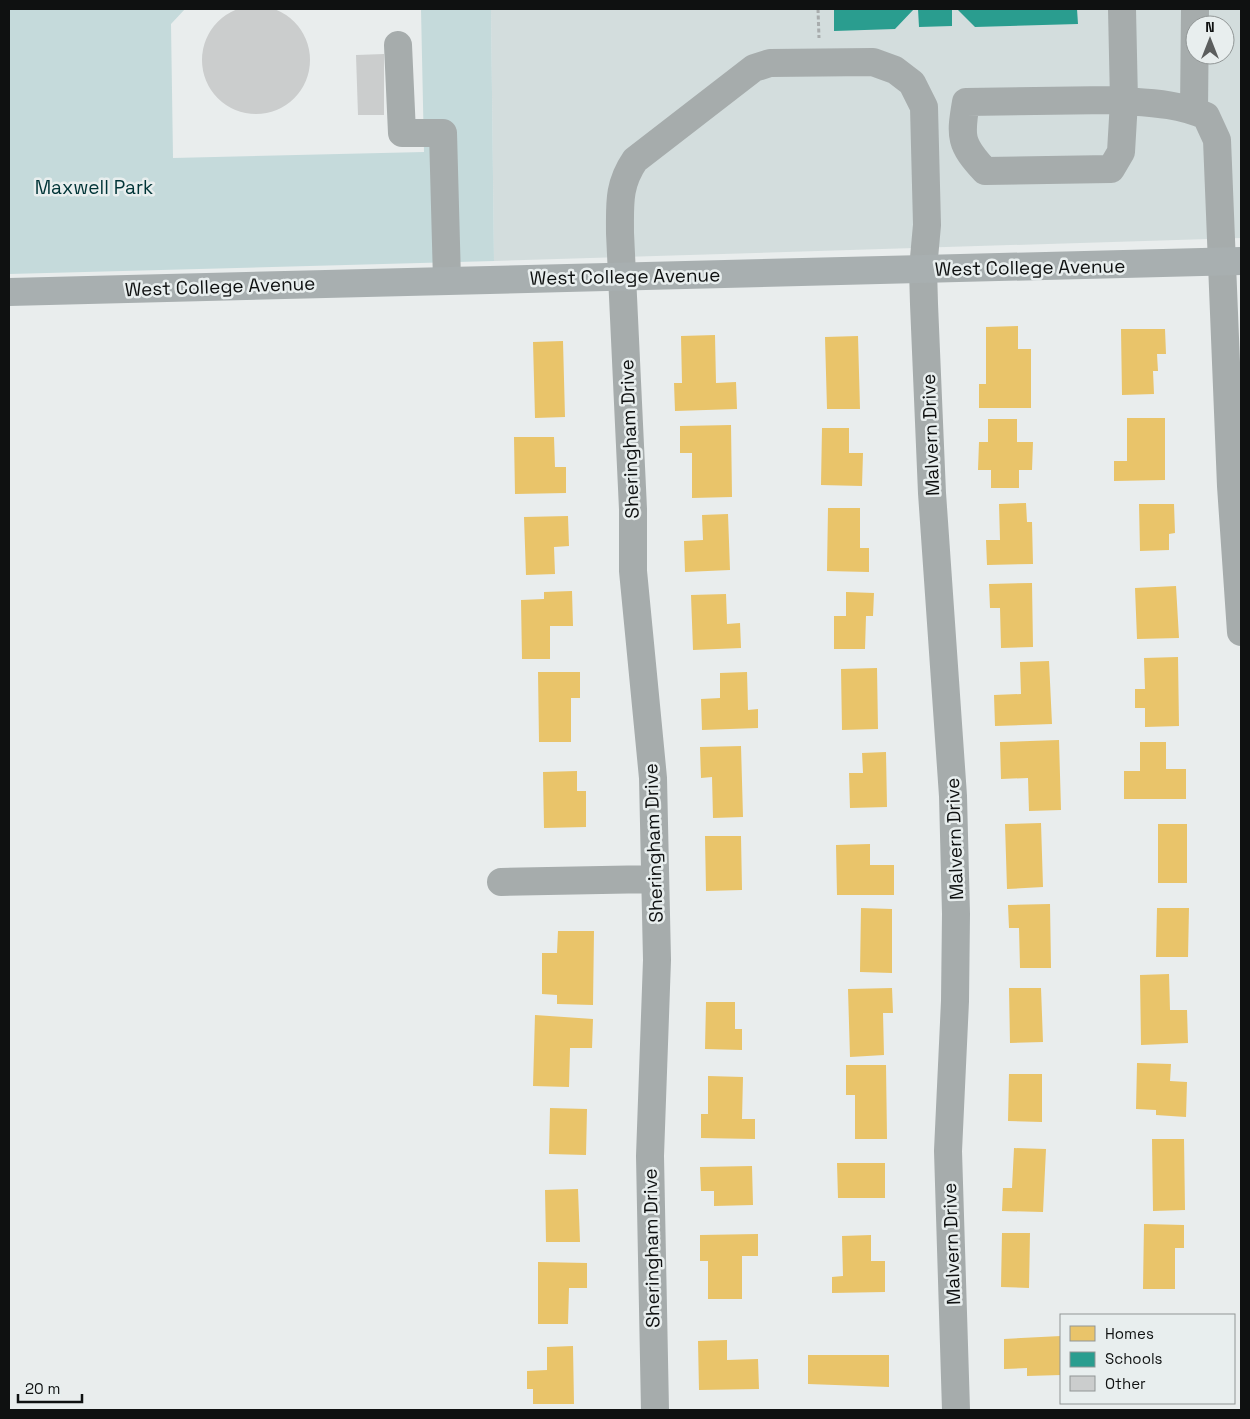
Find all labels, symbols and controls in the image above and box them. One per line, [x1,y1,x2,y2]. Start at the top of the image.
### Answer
north arrow [1185,15,1235,65]
text: N [1205,18,1215,36]
park label: Maxwell Park [35,175,153,200]
street label: West College Avenue [934,253,1126,282]
street label: West College Avenue [529,262,721,291]
street label: West College Avenue [124,271,316,302]
street label: Sheringham Drive [614,359,645,519]
street label: Malvern Drive [916,373,945,497]
street label: Sheringham Drive [638,763,669,923]
street label: Malvern Drive [940,777,969,901]
street label: Sheringham Drive [638,1168,665,1328]
street label: Malvern Drive [937,1182,966,1306]
legend [1060,1314,1235,1404]
text: Homes [1105,1324,1154,1343]
text: Schools [1105,1349,1163,1368]
scale bar [18,1372,81,1404]
text: Other [1105,1374,1146,1393]
text: 20 m [25,1379,60,1398]

